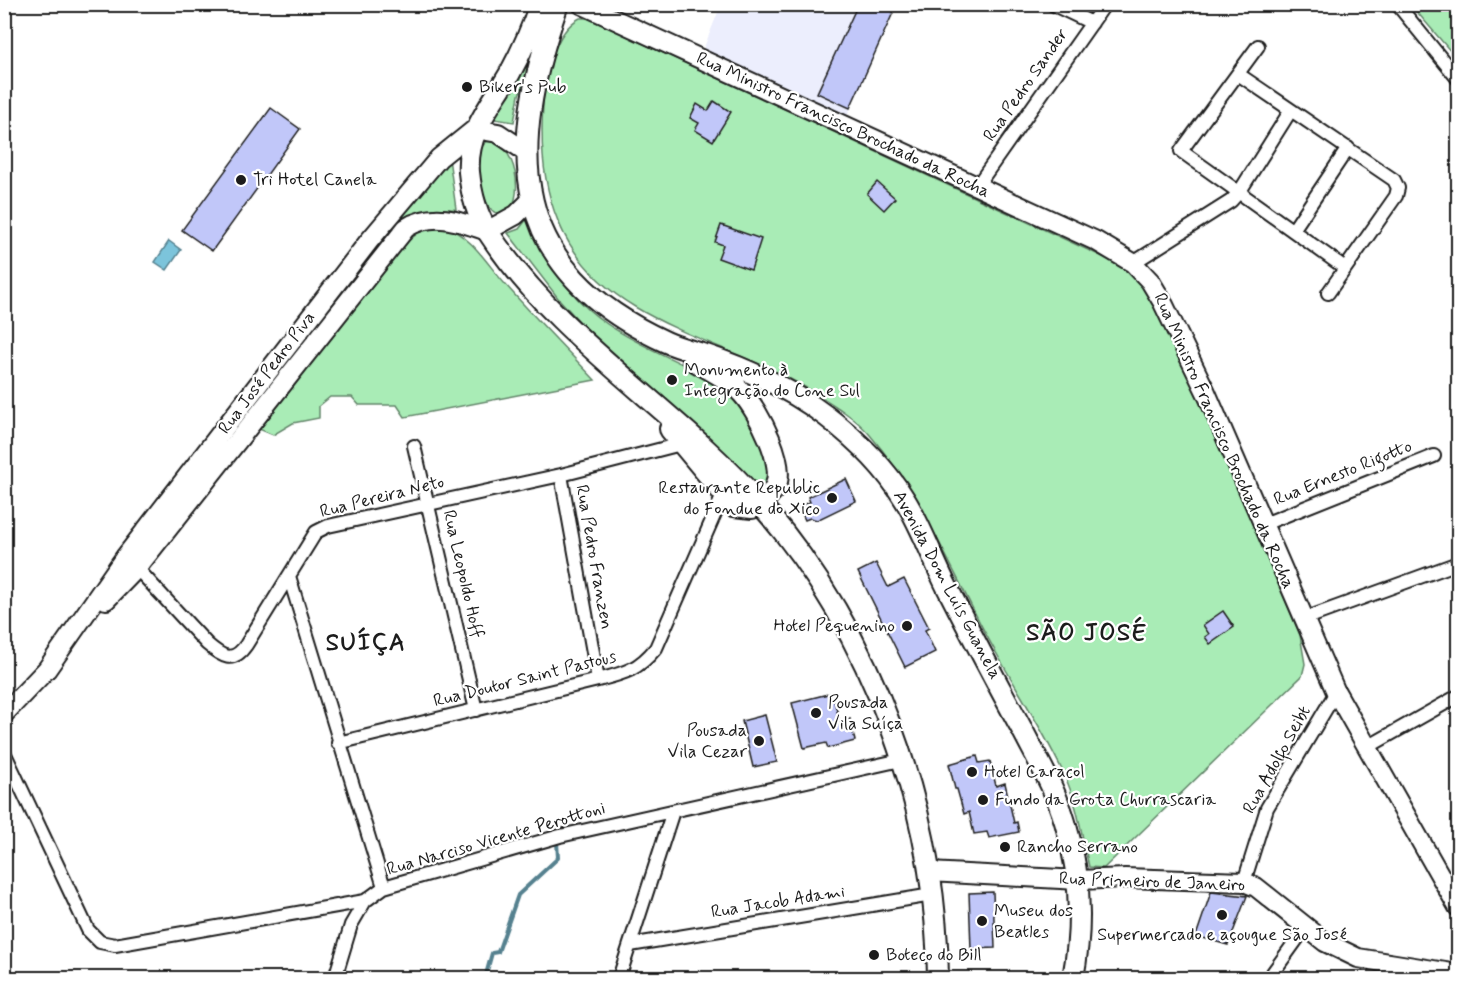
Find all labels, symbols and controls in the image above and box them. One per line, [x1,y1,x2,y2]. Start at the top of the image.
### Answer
street label: Rua Pedro Sander [978,23,1074,147]
street label: Rua Ministro Francisco Brochado da Rocha [692,46,994,204]
place label: Biker's Pub [479,75,567,99]
marker: Biker's Pub [460,80,474,94]
place label: Tri Hotel Canela [253,168,377,192]
marker: Tri Hotel Canela [234,173,248,187]
street label: Rua Ministro Francisco Brochado da Rocha [1148,289,1300,593]
street label: Rua José Pedro Piva [213,307,321,439]
place label: Monumento à Integração do Cone Sul [684,358,860,404]
marker: Monumento à Integração do Cone Sul [665,373,679,387]
street label: Rua Ernesto Rigotto [1270,434,1417,514]
street label: Rua Pereira Neto [317,470,447,524]
place label: Restaurante Republic do Fondue do Xico [658,476,820,521]
street label: Rua Pedro Franzen [569,483,619,631]
street label: Avenida Dom Luís Guanela [887,486,1007,684]
marker: Restaurante Republic do Fondue do Xico [825,491,839,505]
street label: Rua Leopoldo Hoff [437,508,489,641]
place label: Hotel Pequenino [773,614,895,638]
district label: SÃO JOSÉ [1026,616,1148,649]
marker: Hotel Pequenino [900,619,914,633]
district label: SUÍÇA [326,626,406,659]
street label: Rua Doutor Saint Pastous [431,645,619,713]
place label: Pousada Vila Suíça [828,691,903,736]
street label: Rua Adolfo Seibt [1237,702,1318,819]
marker: Pousada Vila Suíça [809,706,823,720]
place label: Pousada Vila Cezar [668,719,748,764]
marker: Pousada Vila Cezar [752,734,766,748]
place label: Hotel Caracol [984,760,1085,784]
marker: Hotel Caracol [965,765,979,779]
place label: Fundo da Grota Churrascaria [995,788,1216,812]
marker: Fundo da Grota Churrascaria [976,793,990,807]
street label: Rua Narciso Vicente Perottoni [384,796,608,882]
place label: Rancho Serrano [1017,835,1138,859]
marker: Rancho Serrano [998,840,1012,854]
street label: Rua Primeiro de Janeiro [1058,867,1246,897]
street label: Rua Jacob Adami [709,880,847,924]
place label: Museu dos Beatles [994,899,1073,944]
marker: Supermercado e açougue São José [1215,908,1229,922]
marker: Museu dos Beatles [975,914,989,928]
place label: Supermercado e açougue São José [1097,923,1347,947]
place label: Boteco do Bill [886,943,982,967]
marker: Boteco do Bill [867,948,881,962]

